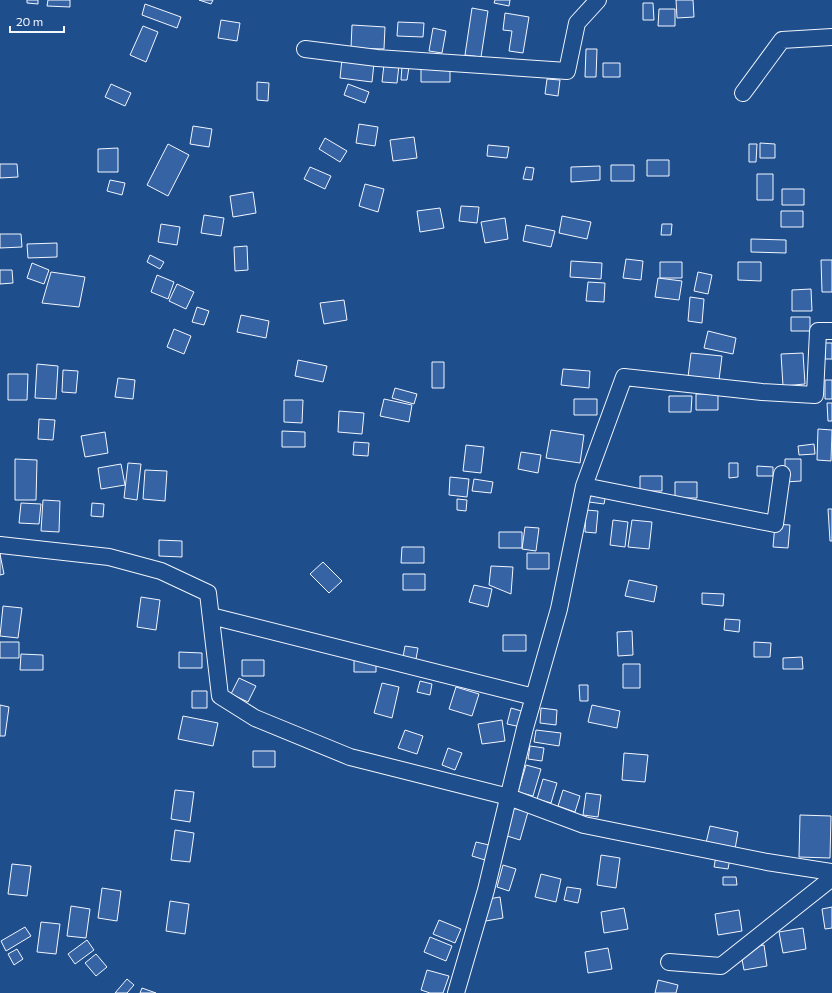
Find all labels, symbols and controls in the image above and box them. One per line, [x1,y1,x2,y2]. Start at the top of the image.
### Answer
scale bar [10,8,64,34]
text: 20 m [16,14,43,28]

